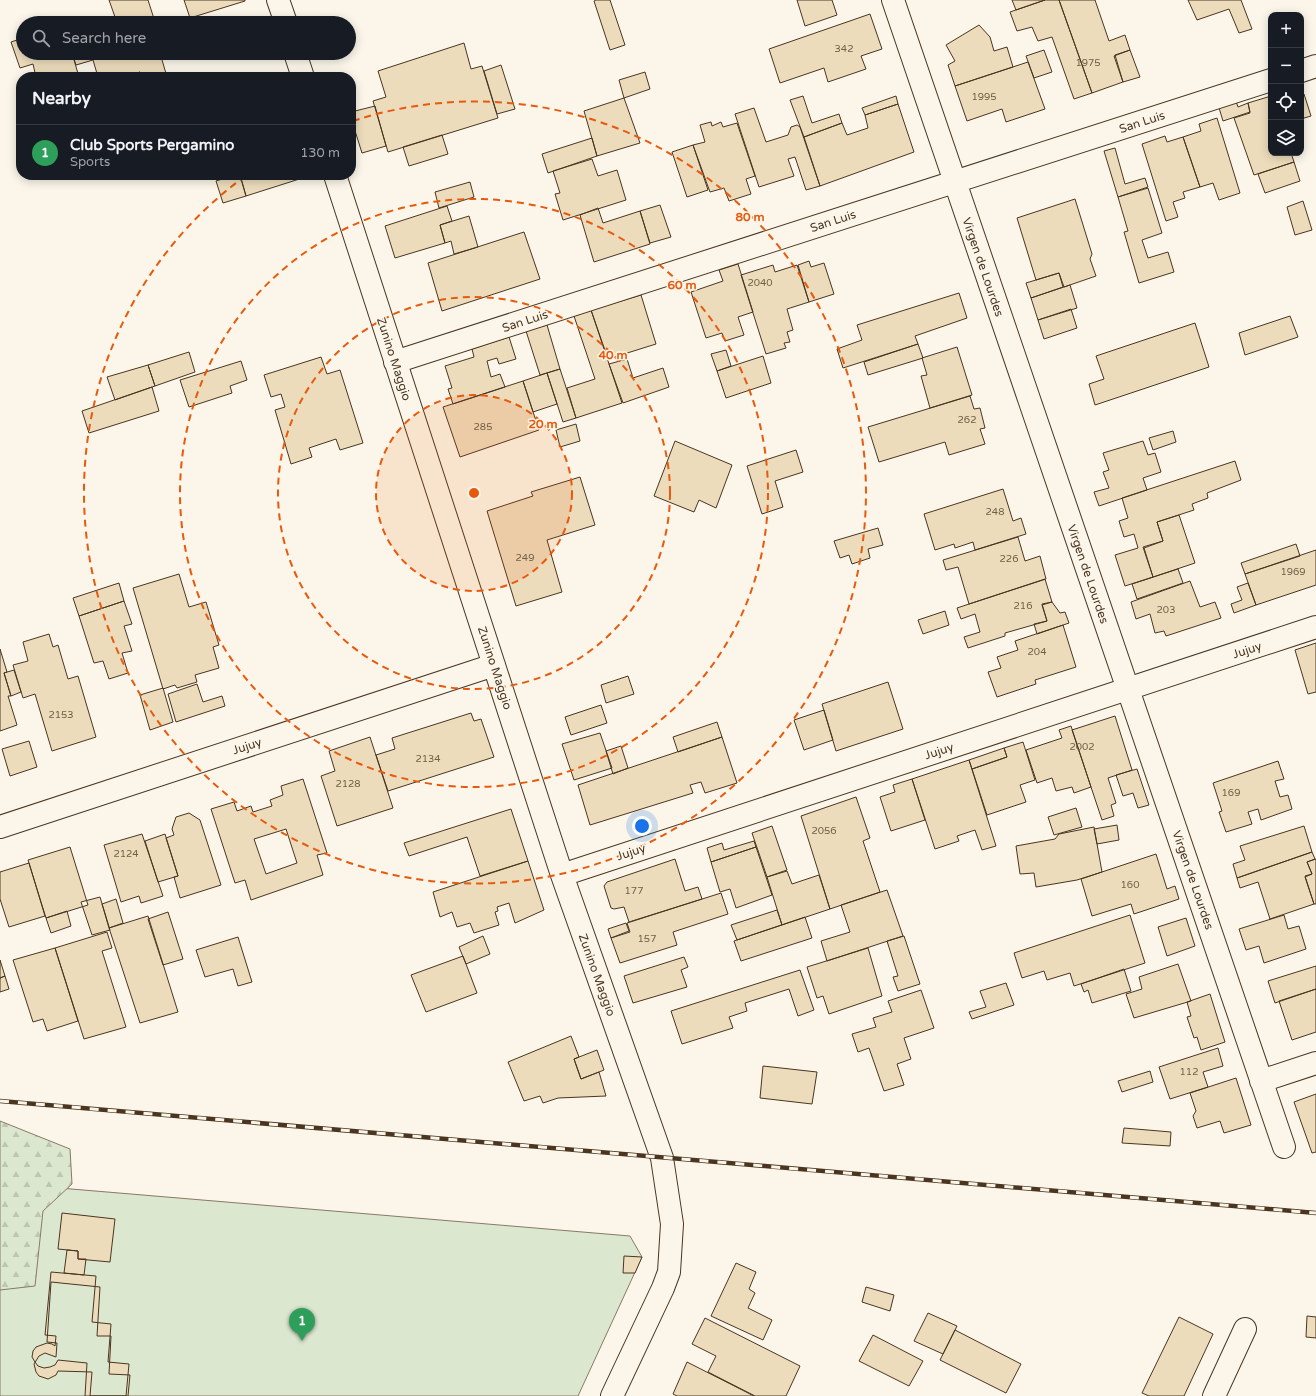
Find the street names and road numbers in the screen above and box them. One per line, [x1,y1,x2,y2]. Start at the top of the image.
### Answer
street label: San Luis [1117,108,1167,136]
street label: San Luis [808,207,858,235]
street label: Virgen de Lourdes [959,216,1007,319]
street label: San Luis [500,307,550,335]
street label: Zunino Maggio [374,316,414,402]
street label: Virgen de Lourdes [1064,523,1112,626]
street label: Zunino Maggio [475,625,515,711]
street label: Jujuy [1231,639,1264,661]
street label: Jujuy [231,735,264,757]
street label: Jujuy [923,740,956,762]
street label: Virgen de Lourdes [1169,829,1217,932]
street label: Jujuy [615,841,648,863]
street label: Zunino Maggio [576,932,618,1018]

